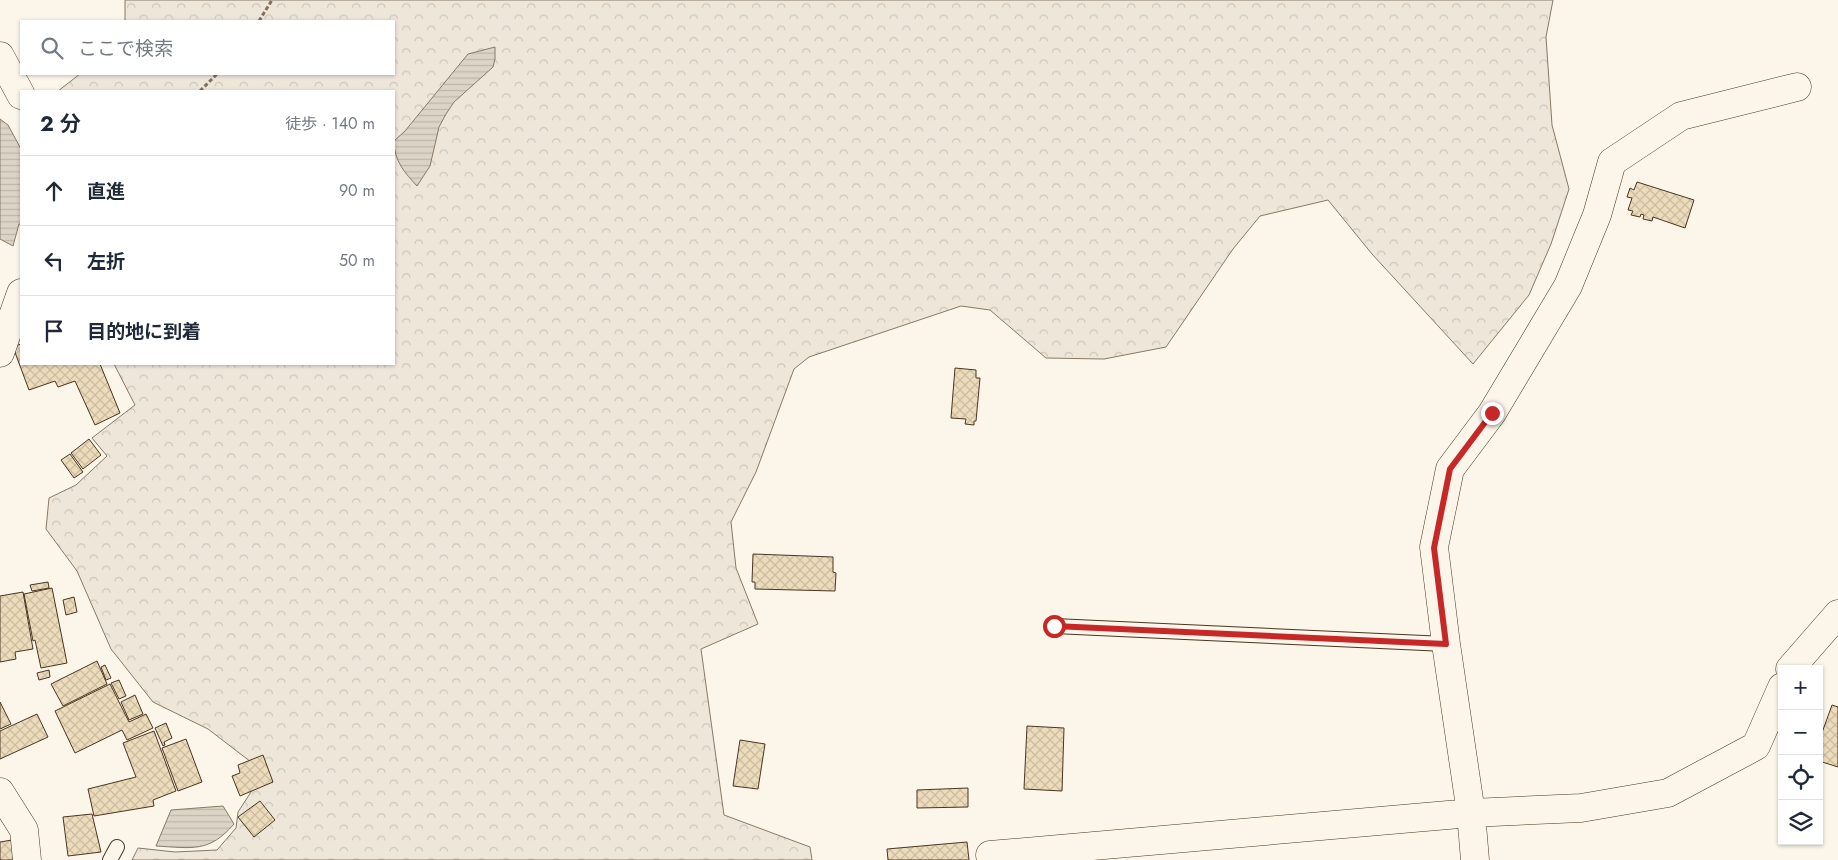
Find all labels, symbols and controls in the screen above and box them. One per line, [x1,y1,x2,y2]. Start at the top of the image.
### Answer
search box [20,20,395,75]
icon: search [38,34,66,62]
text: ここで検索 [78,35,173,62]
text: 2 分 [40,109,81,139]
text: 徒歩 · 140 m [285,112,375,135]
icon: ahead [40,177,68,205]
text: 直進 [87,178,125,205]
text: 90 m [339,179,375,202]
icon: left [40,247,68,275]
text: 左折 [87,248,125,275]
text: 50 m [339,249,375,272]
icon: arrive [40,317,68,345]
text: 目的地に到着 [87,318,201,345]
route end [1481,402,1504,425]
route start [1043,615,1066,638]
map controls [1778,665,1823,845]
button: + [1778,665,1823,710]
button: − [1778,710,1823,755]
button: locate [1778,755,1823,800]
button: layers [1778,800,1823,845]

